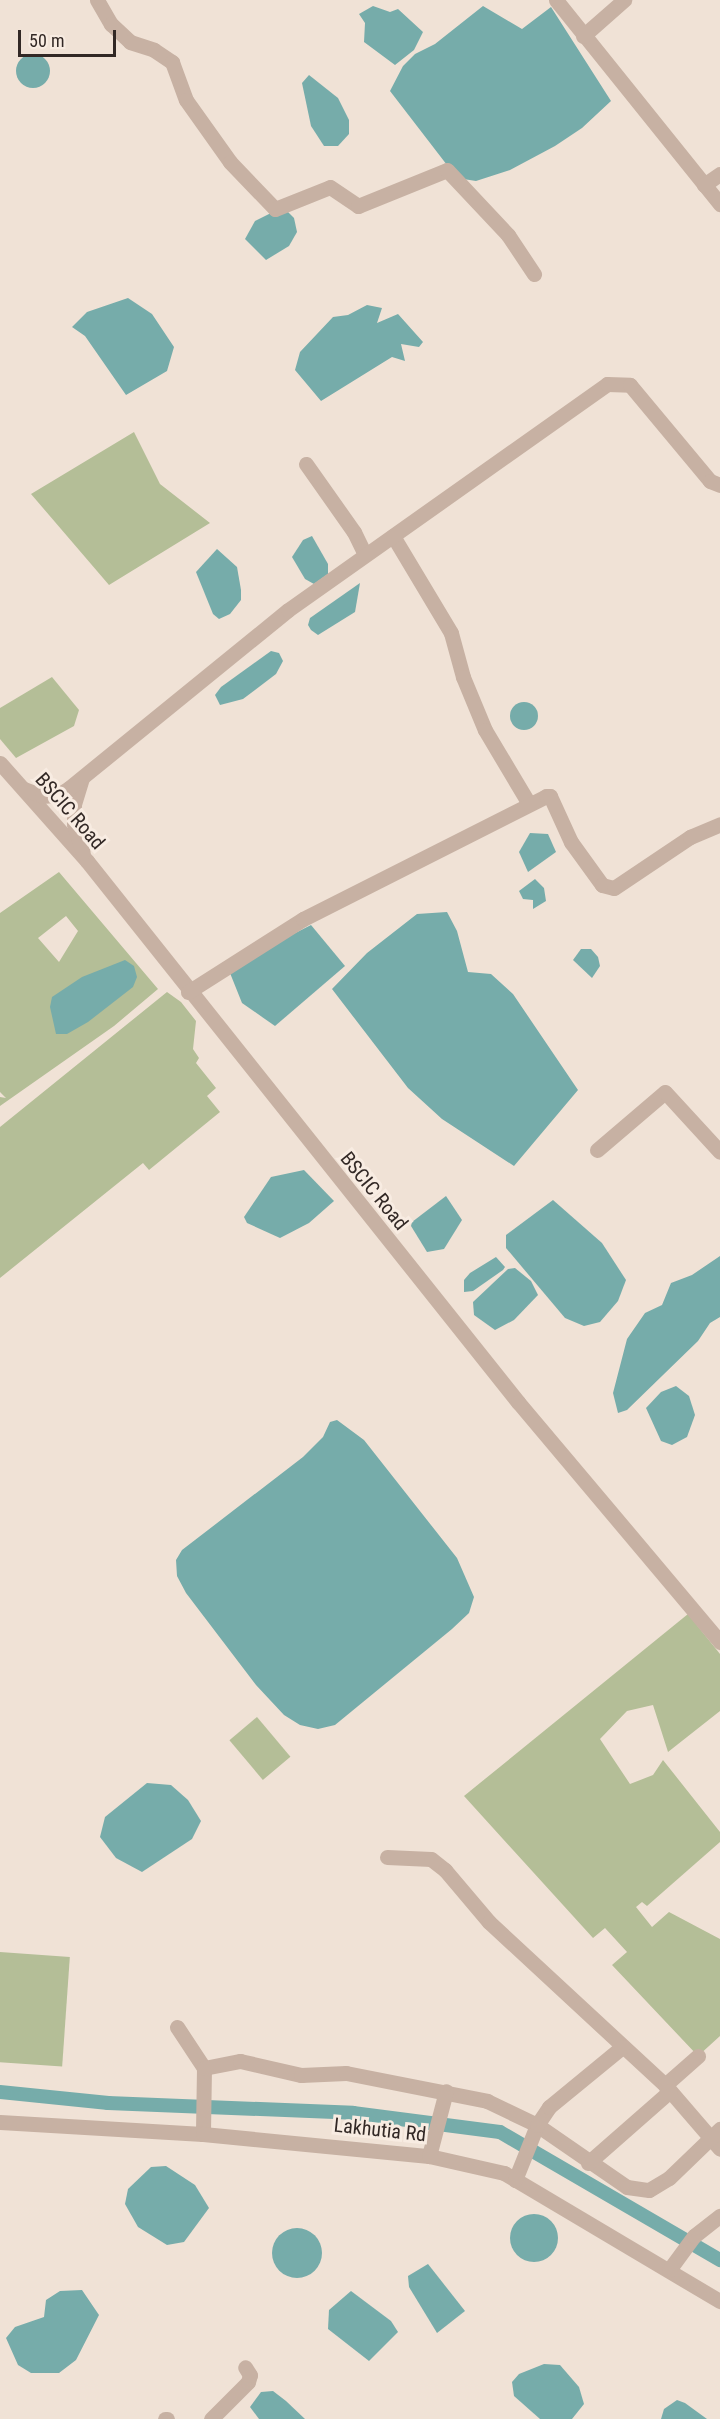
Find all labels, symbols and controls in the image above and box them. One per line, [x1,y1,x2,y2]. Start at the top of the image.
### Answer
scale bar [21,18,118,56]
text: 50 m [29,30,64,51]
street label: BSCIC Road [30,768,110,854]
street label: BSCIC Road [335,1147,413,1235]
street label: Lakhutia Rd [333,2113,427,2147]

